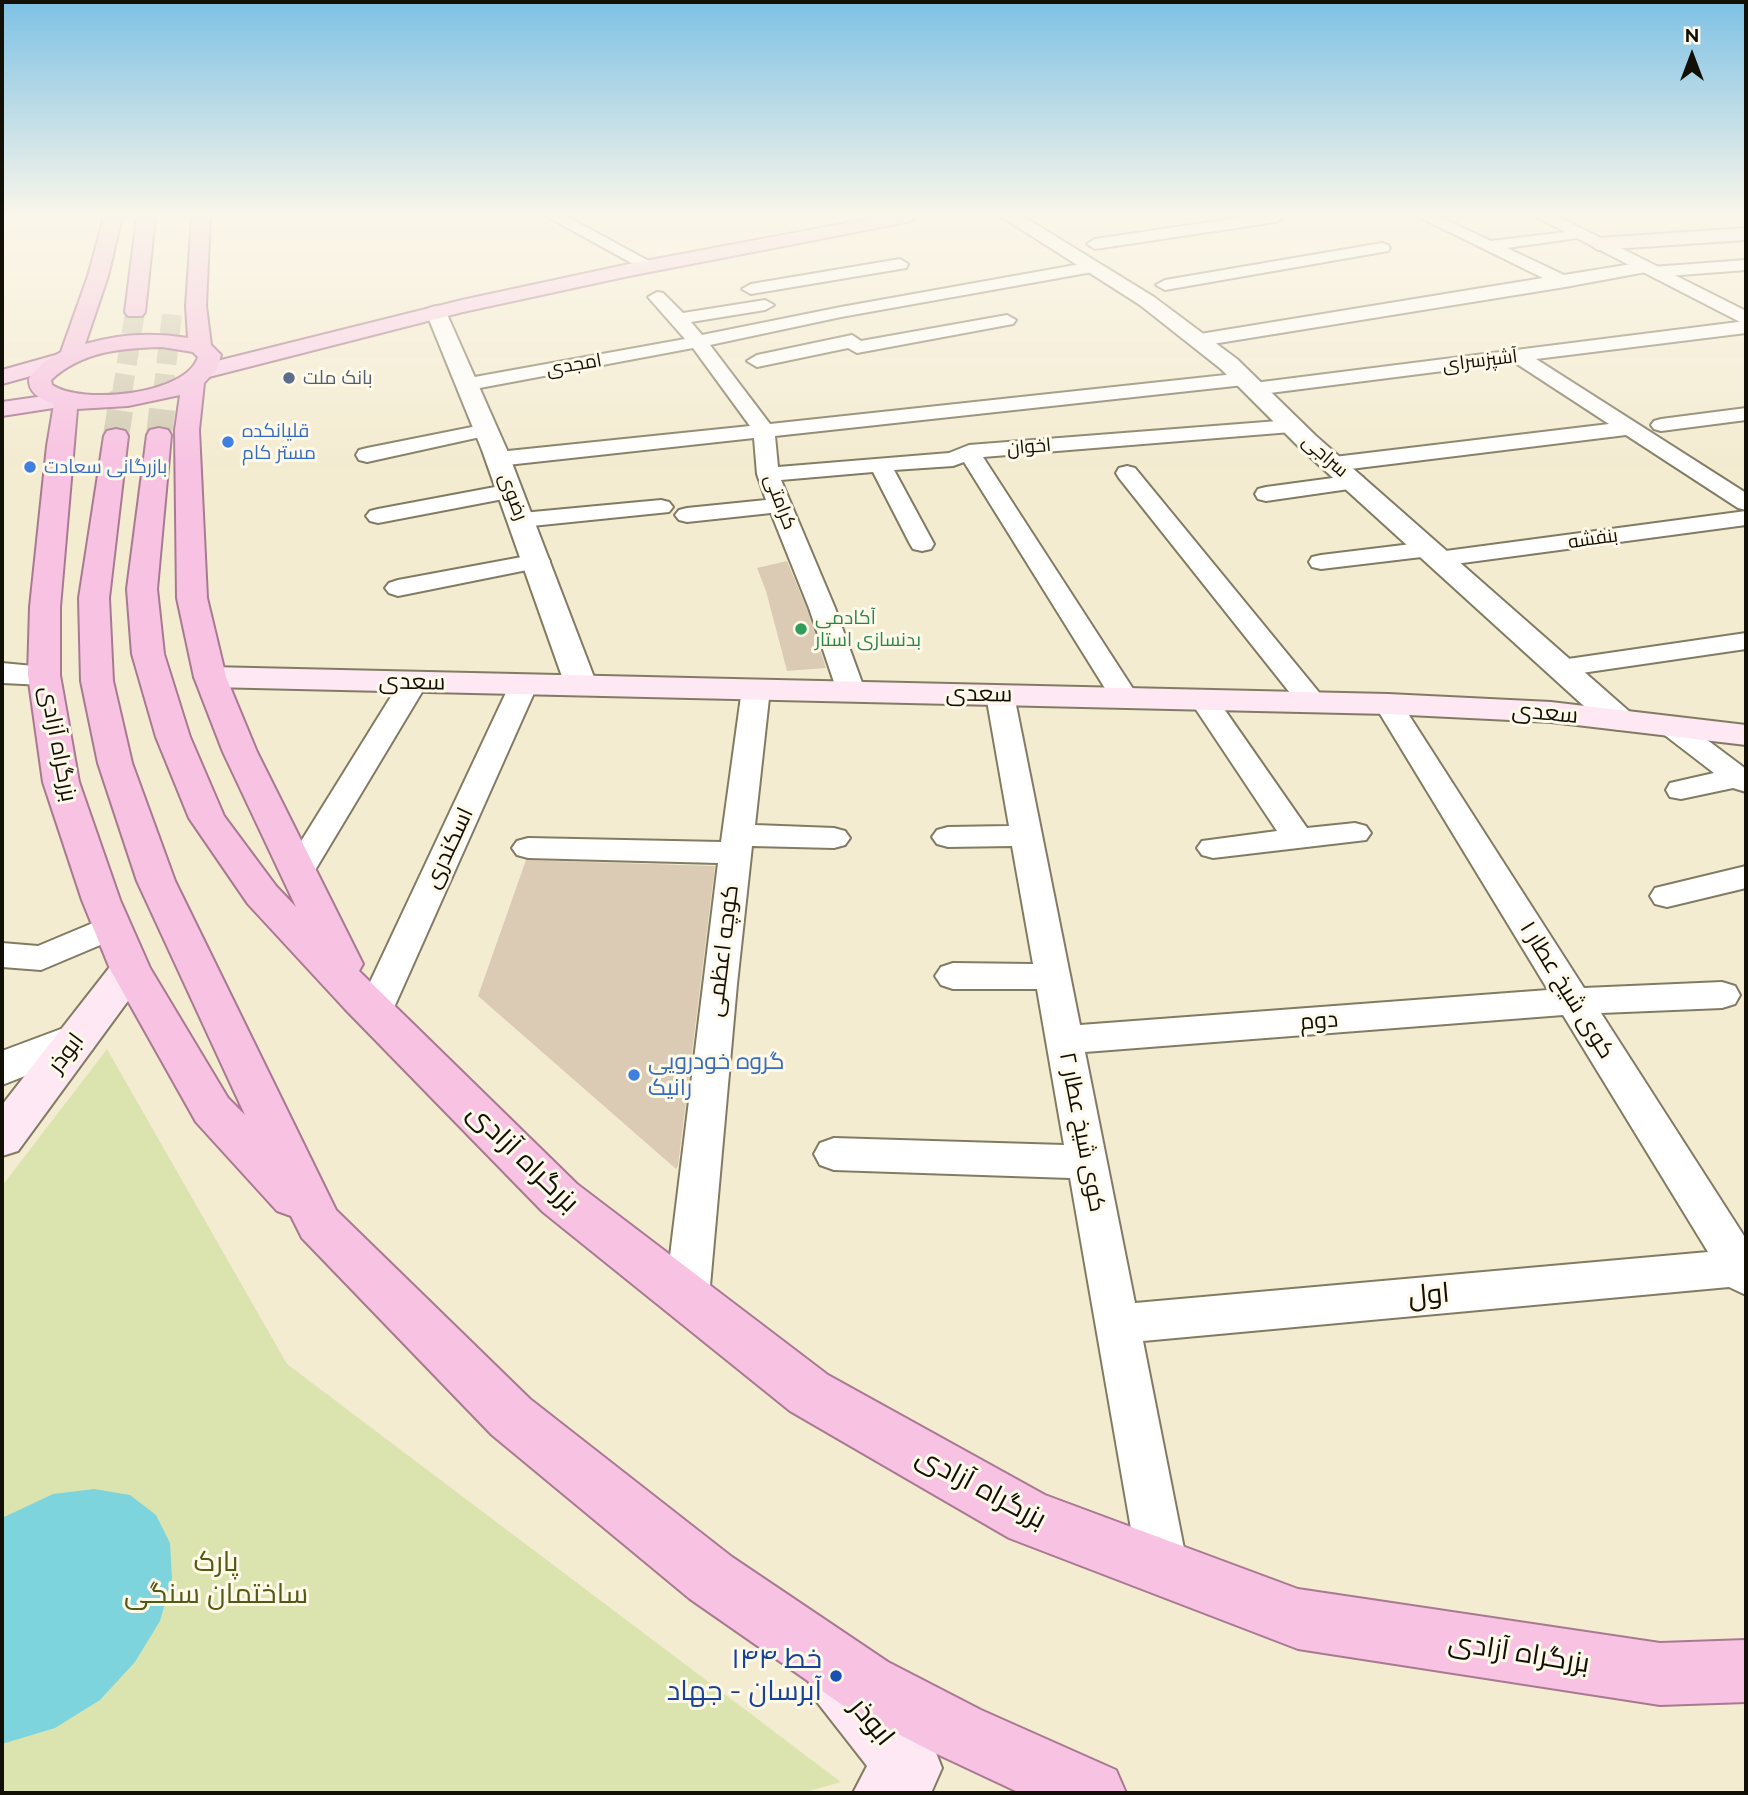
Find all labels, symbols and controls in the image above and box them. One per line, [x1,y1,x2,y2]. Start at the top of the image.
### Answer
north arrow [1657,21,1727,91]
text: N [1685,24,1699,46]
street label: آشپزسرای [1441,345,1519,377]
street label: امجدی [544,349,604,381]
place label: بانک ملت [303,367,373,389]
marker: بانک ملت [281,370,297,386]
place label: قلیانکده مستر کام [242,420,316,464]
street label: سراجی [1297,430,1353,482]
marker: قلیانکده مستر کام [220,434,236,450]
street label: اخوان [1006,434,1052,460]
place label: بازرگانی سعادت [44,456,167,478]
marker: بازرگانی سعادت [22,459,38,475]
street label: رضوی [494,470,532,524]
street label: کرامتی [759,471,801,533]
street label: بنفشه [1567,524,1619,554]
place label: آکادمی بدنسازی استار [815,607,921,651]
marker: آکادمی بدنسازی استار [793,621,809,637]
street label: سعدی [378,668,446,696]
street label: سعدی [945,680,1013,708]
street label: بزرگراه آزادی [33,684,83,804]
street label: سعدی [1511,696,1579,730]
street label: اسکندری [418,803,480,893]
street label: کوچه اعظمی [701,884,745,1018]
street label: کوی شیخ عطار ۱ [1514,916,1620,1064]
street label: دوم [1299,1006,1339,1036]
street label: ابوذر [42,1028,90,1078]
place label: گروه خودرویی رانیک [648,1048,784,1102]
street label: کوی شیخ عطار ۲ [1053,1050,1111,1214]
marker: گروه خودرویی رانیک [626,1067,642,1083]
street label: بزرگراه آزادی [460,1096,586,1220]
street label: اول [1407,1276,1451,1314]
street label: بزرگراه آزادی [910,1440,1052,1536]
park label: پارک ساختمان سنگی [124,1546,308,1612]
street label: بزرگراه آزادی [1446,1625,1592,1681]
place label: خط ۱۴۴ آبرسان - جهاد [667,1643,822,1709]
marker: خط ۱۴۴ آبرسان - جهاد [828,1668,844,1684]
street label: ابوذر [843,1691,901,1753]

